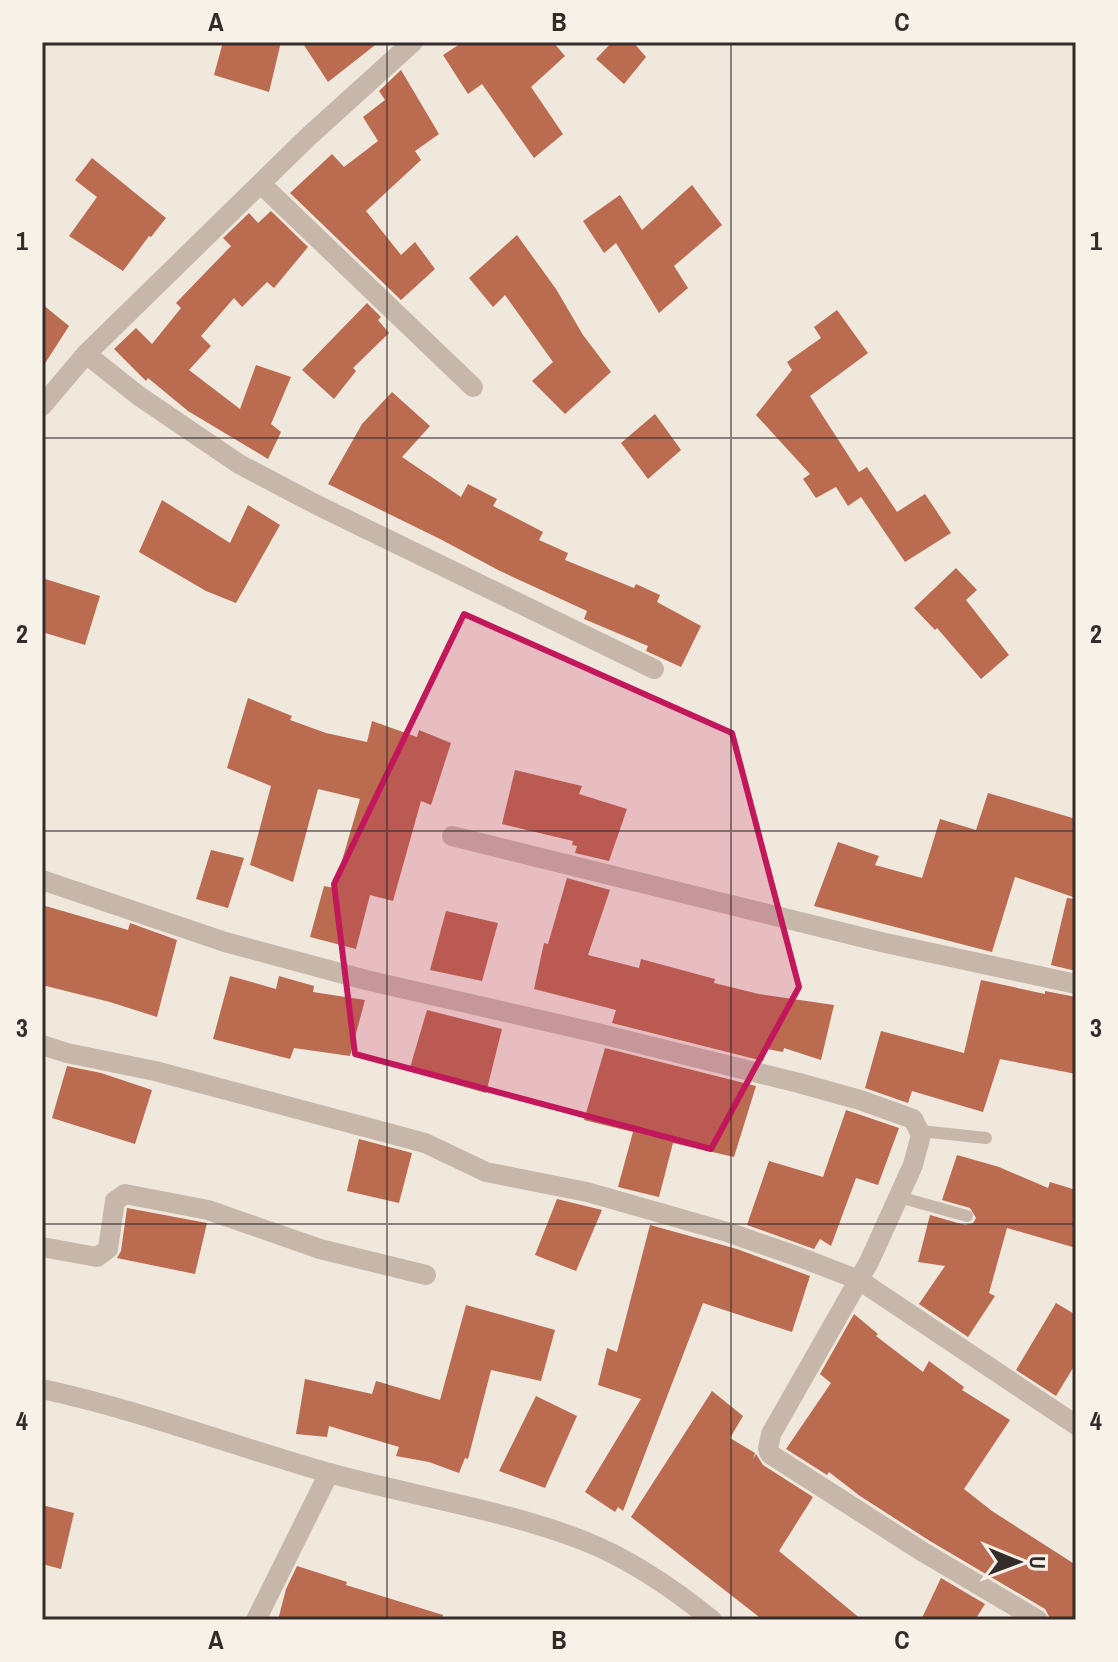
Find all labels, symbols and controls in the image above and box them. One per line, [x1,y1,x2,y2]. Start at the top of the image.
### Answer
text: A [208,4,224,39]
text: B [551,4,567,39]
text: C [894,4,910,39]
text: 1 [16,223,28,258]
text: 1 [1090,223,1102,258]
text: 2 [16,616,28,651]
text: 2 [1090,616,1102,651]
text: 3 [16,1010,28,1045]
text: 3 [1090,1010,1102,1045]
text: 4 [16,1403,28,1438]
text: 4 [1090,1403,1102,1438]
north arrow [978,1522,1058,1602]
text: U [1023,1556,1053,1569]
text: A [208,1622,224,1657]
text: B [551,1622,567,1657]
text: C [894,1622,910,1657]

